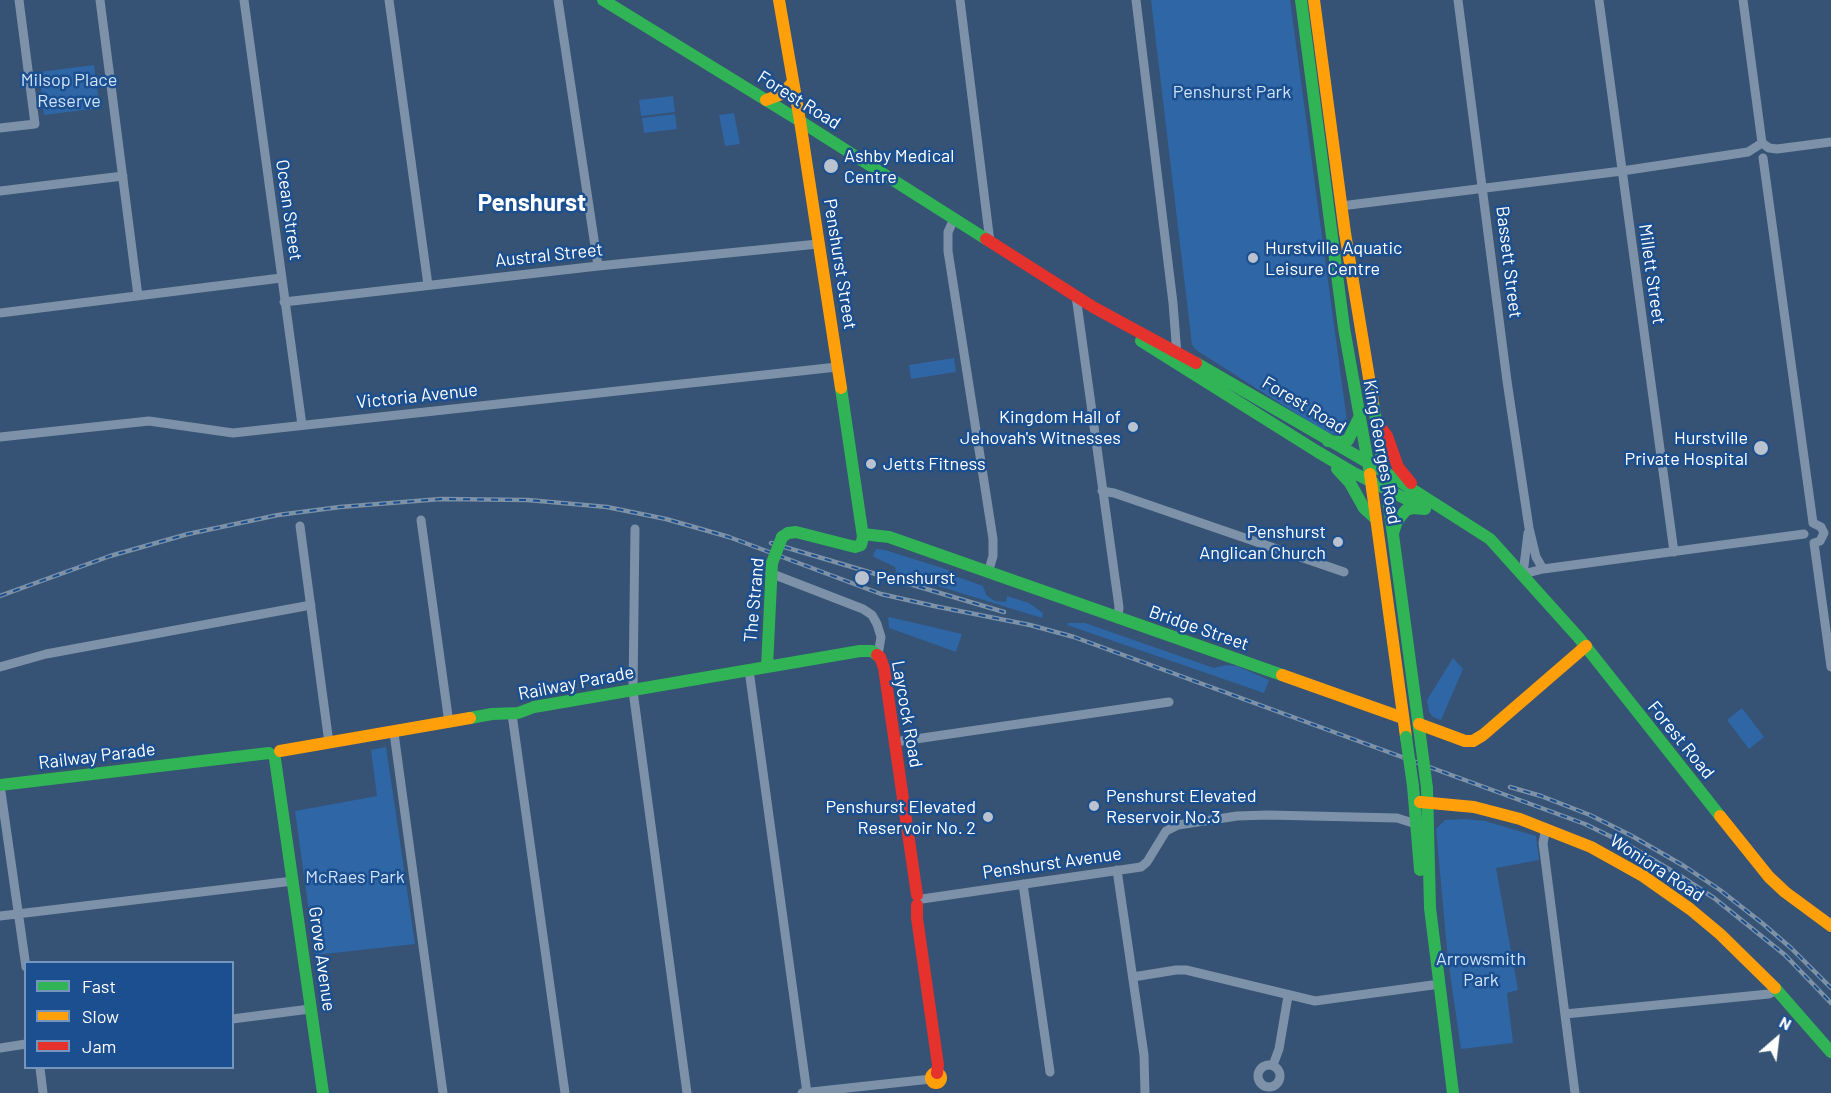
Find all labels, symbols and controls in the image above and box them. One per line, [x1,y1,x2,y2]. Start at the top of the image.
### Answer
street label: Forest Road [754,66,844,134]
park label: Milsop Place Reserve [21,69,117,112]
park label: Penshurst Park [1173,81,1291,103]
place label: Ashby Medical Centre [844,145,954,188]
marker: Ashby Medical Centre [822,157,840,175]
street label: Ocean Street [271,158,307,262]
district label: Penshurst [478,189,586,217]
street label: Penshurst Street [819,197,861,331]
street label: Bassett Street [1491,205,1527,319]
street label: Millett Street [1634,222,1670,326]
place label: Hurstville Aquatic Leisure Centre [1265,237,1402,280]
street label: Austral Street [494,239,604,271]
marker: Hurstville Aquatic Leisure Centre [1246,251,1260,265]
street label: Forest Road [1258,372,1350,438]
street label: King Georges Road [1359,378,1405,526]
street label: Victoria Avenue [355,379,479,413]
place label: Kingdom Hall of Jehovah's Witnesses [960,406,1121,448]
marker: Kingdom Hall of Jehovah's Witnesses [1126,420,1140,434]
place label: Hurstville Private Hospital [1625,427,1748,470]
marker: Hurstville Private Hospital [1752,439,1770,457]
place label: Jetts Fitness [883,453,986,475]
marker: Jetts Fitness [864,457,878,471]
place label: Penshurst Anglican Church [1199,521,1326,564]
marker: Penshurst Anglican Church [1331,535,1345,549]
street label: The Strand [740,557,768,643]
place label: Penshurst [876,567,955,589]
marker: Penshurst [853,569,871,587]
street label: Bridge Street [1146,601,1252,655]
street label: Laycock Road [887,659,927,769]
street label: Railway Parade [516,661,636,705]
street label: Forest Road [1643,697,1719,783]
street label: Railway Parade [37,738,157,774]
place label: Penshurst Elevated Reservoir No.3 [1106,785,1256,828]
place label: Penshurst Elevated Reservoir No. 2 [826,796,976,838]
marker: Penshurst Elevated Reservoir No.3 [1087,799,1101,813]
marker: Penshurst Elevated Reservoir No. 2 [981,810,995,824]
street label: Woniora Road [1606,830,1708,906]
street label: Penshurst Avenue [981,843,1123,883]
park label: McRaes Park [305,866,405,888]
street label: Grove Avenue [304,905,340,1013]
park label: Arrowsmith Park [1436,948,1526,990]
legend [24,961,234,1069]
text: Fast [82,975,116,997]
text: Slow [82,1005,119,1027]
north arrow [1747,1009,1807,1069]
text: N [1777,1012,1795,1034]
text: Jam [82,1035,116,1057]

